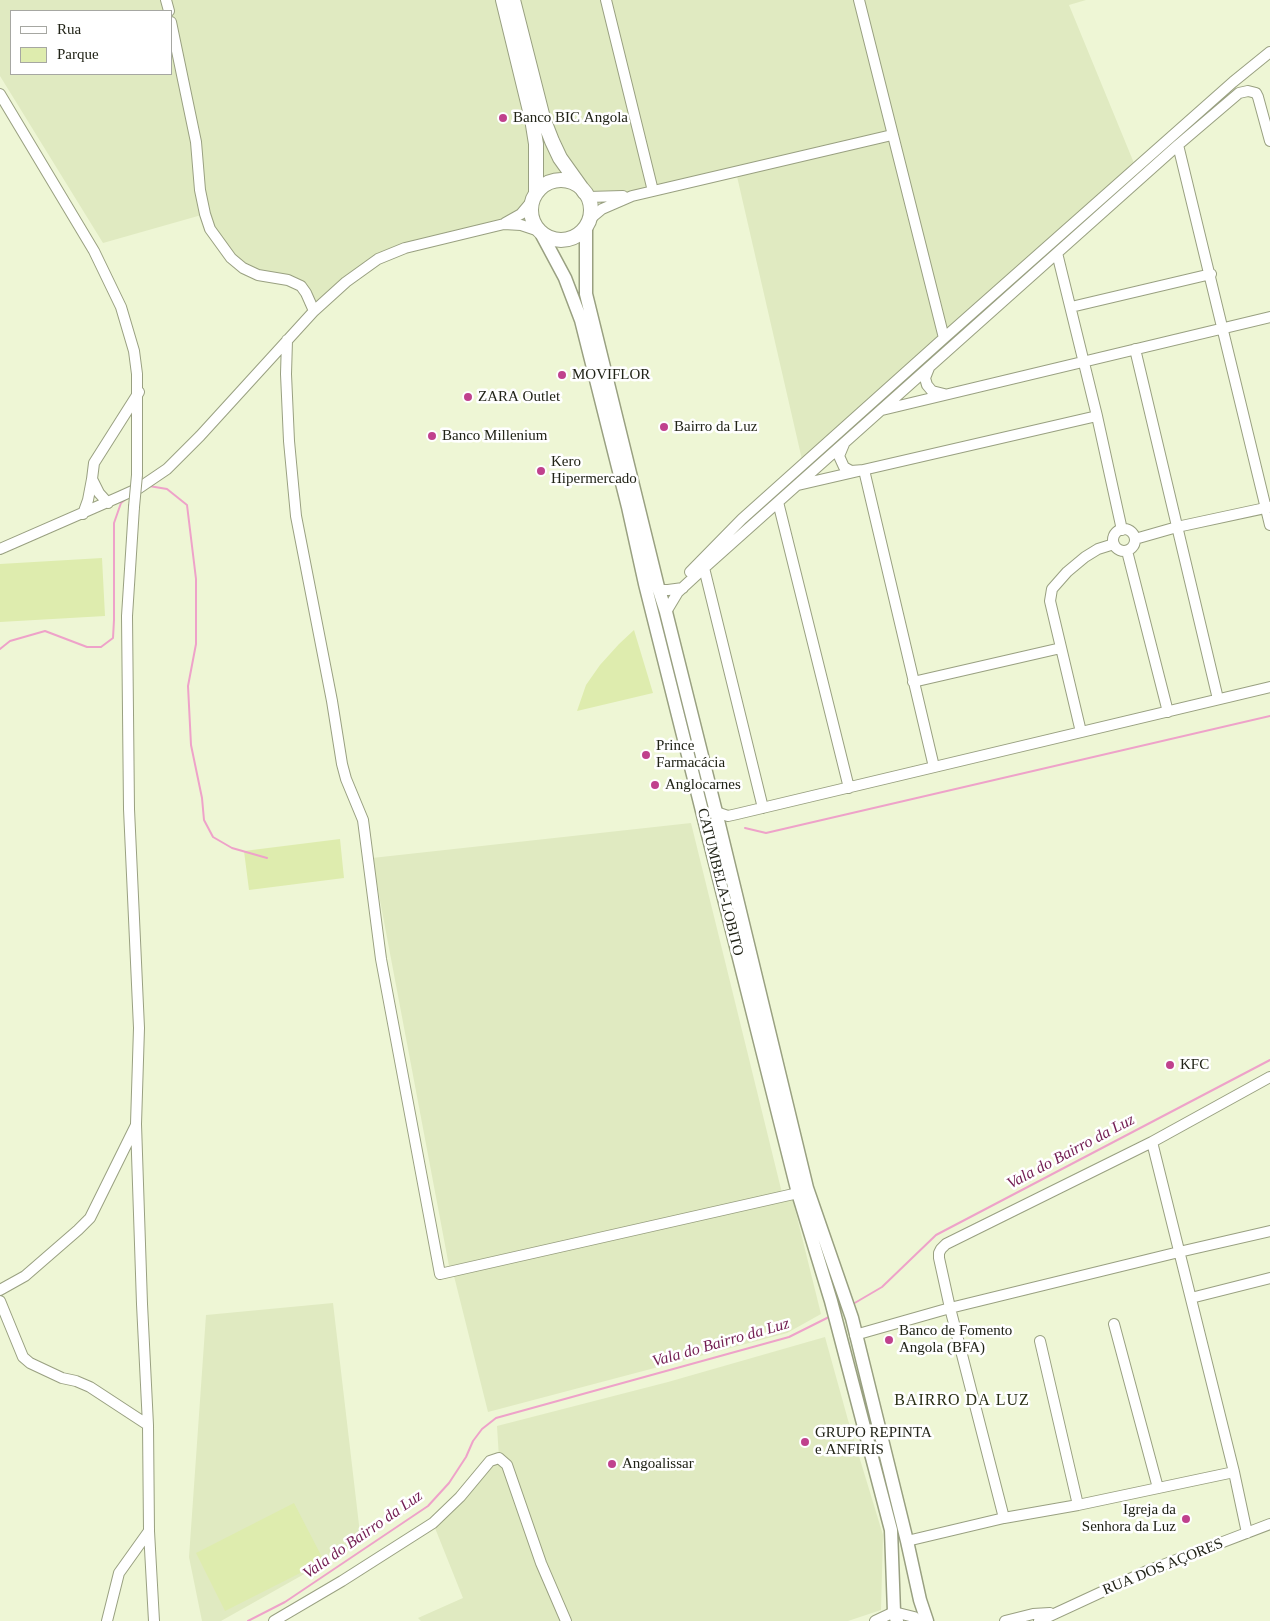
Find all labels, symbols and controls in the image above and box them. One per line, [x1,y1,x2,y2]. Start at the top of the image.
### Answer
legend [10,10,172,75]
text: Rua [57,21,81,37]
text: Parque [57,46,99,62]
place label: Banco BIC Angola [513,109,628,127]
marker: Banco BIC Angola [497,112,509,124]
place label: MOVIFLOR [572,366,650,384]
marker: MOVIFLOR [556,369,568,381]
place label: ZARA Outlet [478,388,560,406]
marker: ZARA Outlet [462,391,474,403]
place label: Bairro da Luz [674,418,757,436]
marker: Bairro da Luz [658,421,670,433]
place label: Banco Millenium [442,427,547,445]
marker: Banco Millenium [426,430,438,442]
place label: Kero Hipermercado [551,453,637,488]
marker: Kero Hipermercado [535,465,547,477]
place label: Prince Farmacácia [656,737,725,772]
marker: Prince Farmacácia [640,749,652,761]
place label: Anglocarnes [665,776,741,794]
marker: Anglocarnes [649,779,661,791]
street label: CATUMBELA-LOBITO [693,806,747,958]
place label: KFC [1180,1056,1209,1074]
marker: KFC [1164,1059,1176,1071]
water label: Vala do Bairro da Luz [1004,1110,1138,1194]
water label: Vala do Bairro da Luz [650,1314,792,1372]
place label: Banco de Fomento Angola (BFA) [899,1322,1012,1357]
marker: Banco de Fomento Angola (BFA) [883,1334,895,1346]
district label: BAIRRO DA LUZ [893,1391,1031,1411]
place label: GRUPO REPINTA e ANFIRIS [815,1424,932,1459]
marker: GRUPO REPINTA e ANFIRIS [799,1436,811,1448]
place label: Angoalissar [622,1455,694,1473]
marker: Angoalissar [606,1458,618,1470]
water label: Vala do Bairro da Luz [299,1487,427,1583]
place label: Igreja da Senhora da Luz [1082,1501,1176,1536]
marker: Igreja da Senhora da Luz [1180,1513,1192,1525]
street label: RUA DOS AÇORES [1100,1535,1226,1599]

